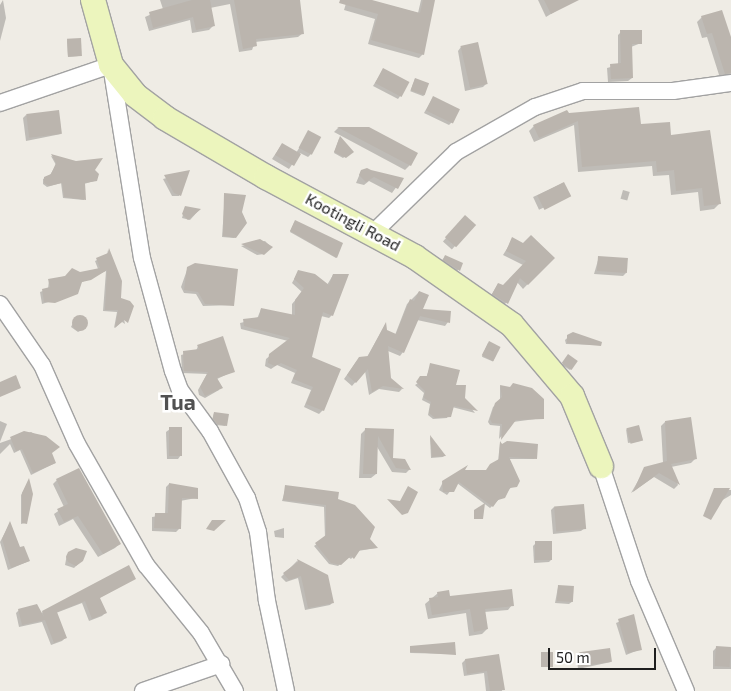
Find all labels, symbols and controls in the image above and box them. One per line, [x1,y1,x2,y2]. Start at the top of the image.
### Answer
street label: Kootingli Road [302,189,404,255]
district label: Tua [160,389,196,415]
scale bar [551,638,658,670]
text: 50 m [556,648,590,666]

